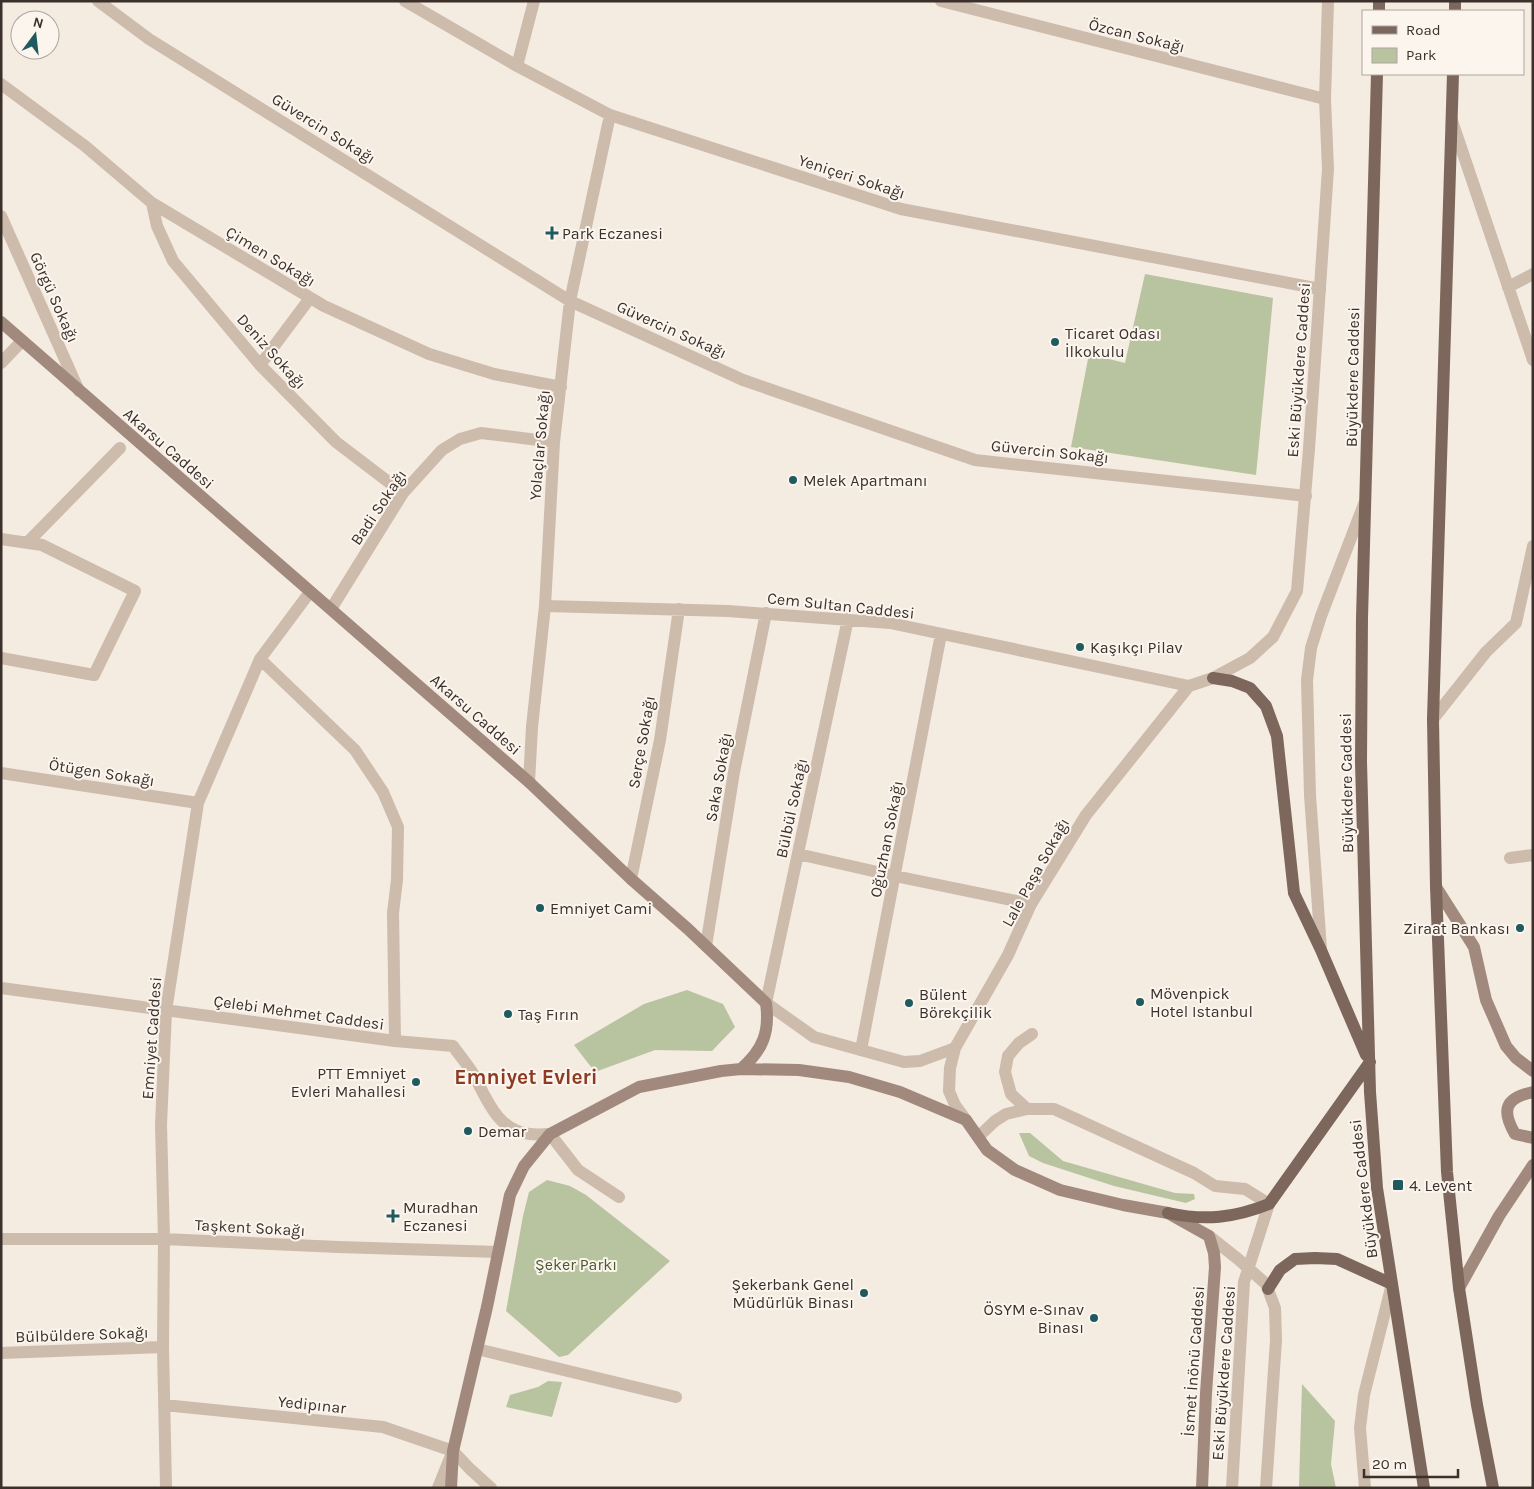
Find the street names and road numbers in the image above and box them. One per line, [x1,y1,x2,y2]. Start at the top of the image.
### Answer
street label: Özcan Sokağı [1087,14,1187,57]
street label: Güvercin Sokağı [268,89,379,168]
street label: Yeniçeri Sokağı [796,150,908,203]
street label: Çimen Sokağı [222,222,319,291]
street label: Görgü Sokağı [26,249,83,345]
street label: Eski Büyükdere Caddesi [1283,282,1314,458]
street label: Güvercin Sokağı [614,297,730,362]
street label: Büyükdere Caddesi [1342,307,1363,447]
street label: Deniz Sokağı [233,310,310,393]
street label: Yolaçlar Sokağı [525,389,554,501]
street label: Akarsu Caddesi [120,404,218,493]
street label: Güvercin Sokağı [990,436,1110,467]
street label: Badi Sokağı [346,466,411,549]
street label: Cem Sultan Caddesi [766,588,915,623]
street label: Akarsu Caddesi [427,670,525,759]
street label: Serçe Sokağı [624,694,659,790]
street label: Büyükdere Caddesi [1336,713,1357,853]
street label: Saka Sokağı [701,731,736,823]
street label: Ötügen Sokağı [48,755,156,790]
street label: Bülbül Sokağı [772,756,811,860]
street label: Oğuzhan Sokağı [866,779,907,899]
street label: Lale Paşa Sokağı [998,814,1073,930]
street label: Emniyet Caddesi [138,976,165,1100]
street label: Çelebi Mehmet Caddesi [212,991,386,1034]
street label: Büyükdere Caddesi [1346,1118,1381,1260]
street label: Taşkent Sokağı [194,1215,306,1240]
street label: İsmet İnönü Caddesi [1179,1285,1208,1437]
street label: Eski Büyükdere Caddesi [1208,1285,1239,1461]
street label: Bülbüldere Sokağı [15,1323,149,1346]
street label: Yedipınar [277,1391,347,1418]

